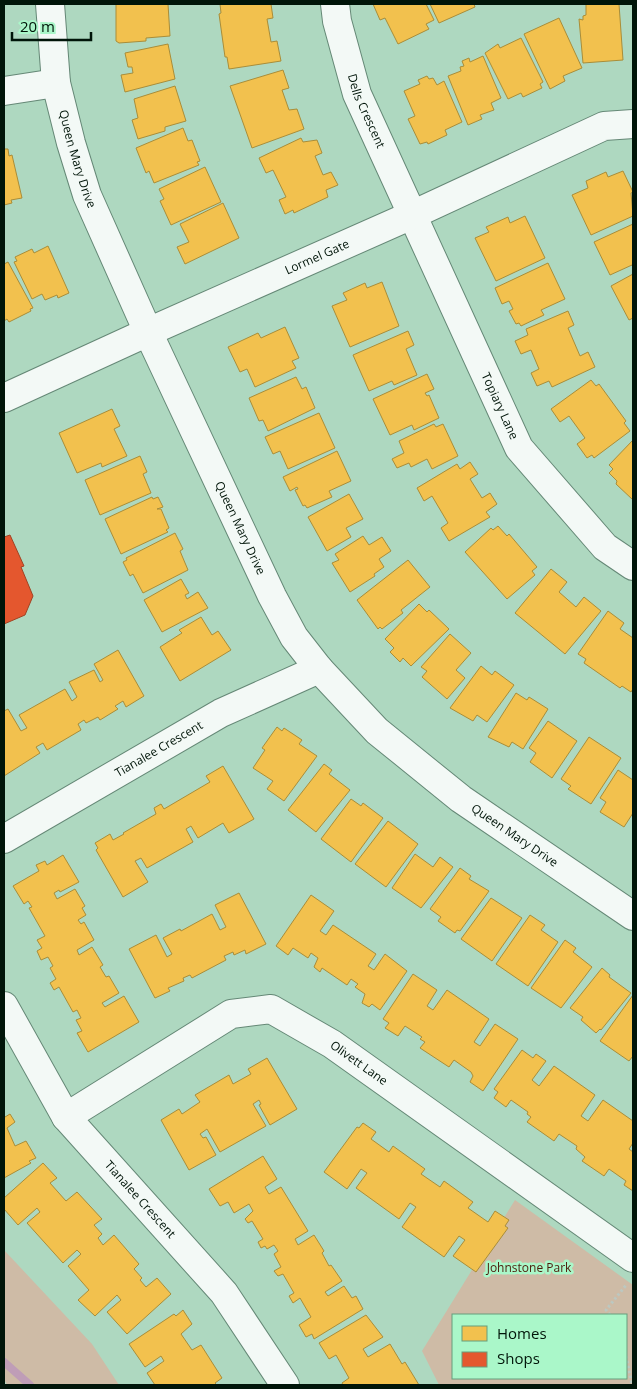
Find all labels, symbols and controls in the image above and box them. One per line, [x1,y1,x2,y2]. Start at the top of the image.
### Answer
scale bar [12,10,91,42]
text: 20 m [20,16,55,36]
street label: Dells Crescent [344,72,390,151]
street label: Queen Mary Drive [55,108,101,211]
street label: Lormel Gate [282,235,352,278]
street label: Topiary Lane [478,370,523,442]
street label: Queen Mary Drive [211,478,270,578]
street label: Tianalee Crescent [111,716,206,781]
street label: Queen Mary Drive [468,799,562,871]
street label: Olivett Lane [327,1036,391,1089]
street label: Tianalee Crescent [101,1157,180,1242]
park label: Johnstone Park [486,1259,572,1276]
legend [452,1314,627,1379]
text: Homes [497,1323,547,1343]
text: Shops [497,1348,540,1368]

